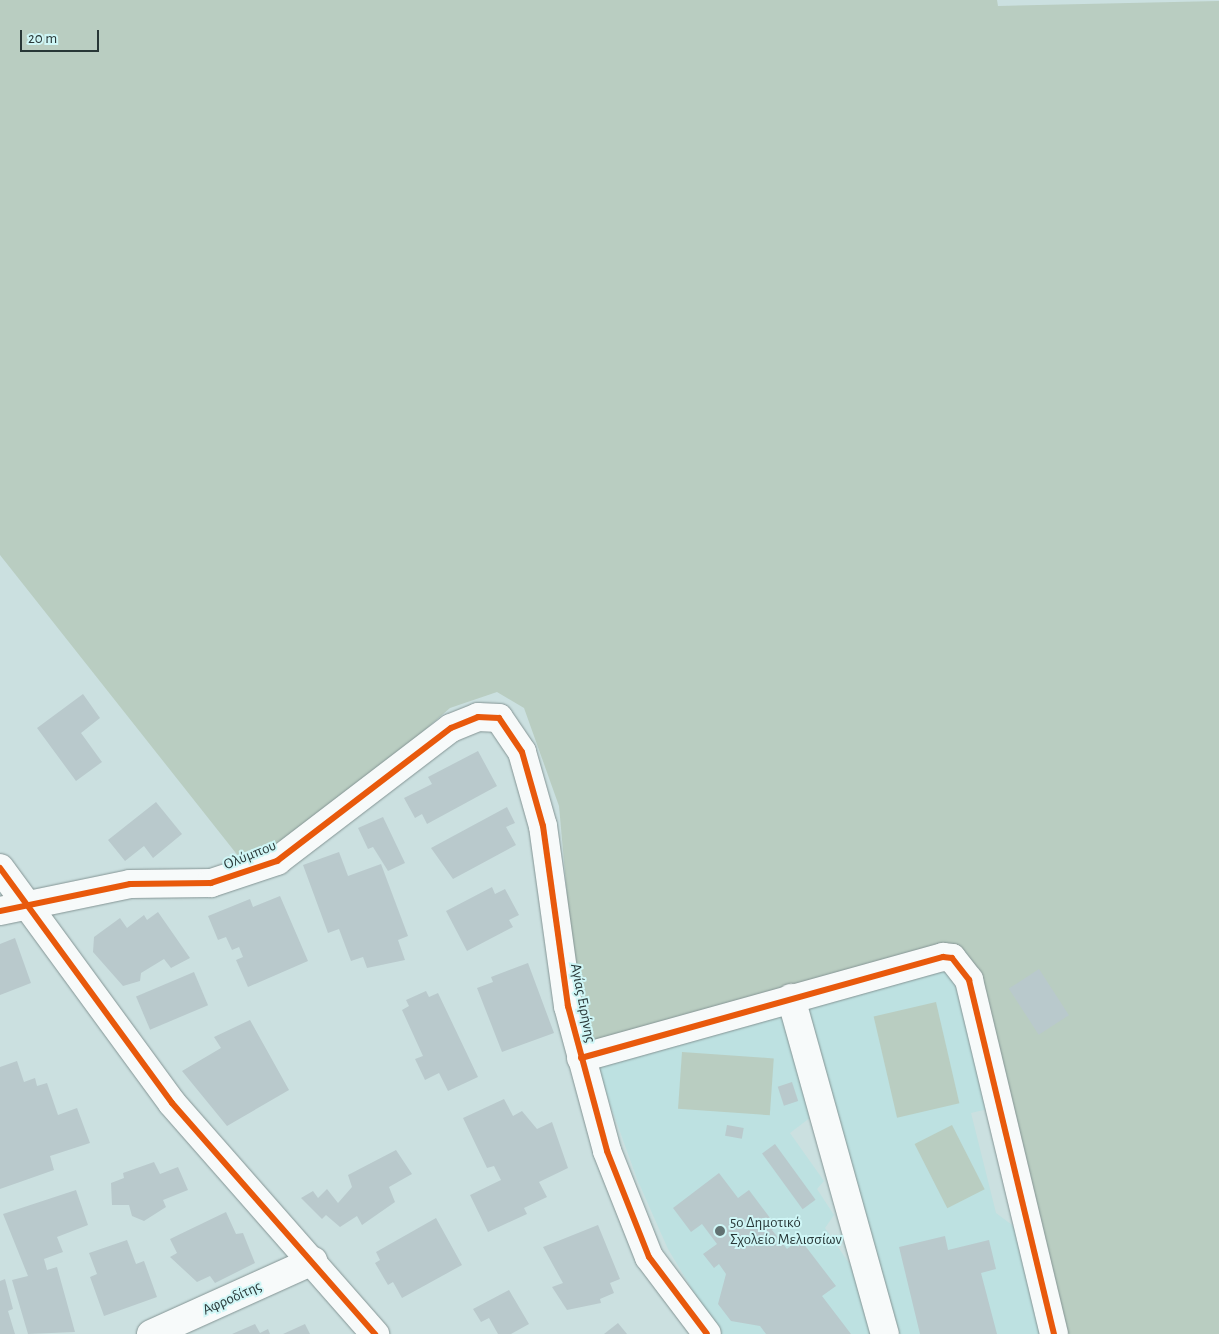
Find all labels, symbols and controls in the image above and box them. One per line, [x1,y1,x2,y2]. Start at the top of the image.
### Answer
scale bar [22,20,101,52]
text: 20 m [28,31,57,46]
street label: Ολύμπου [221,836,279,874]
street label: Αγίας Ειρήνης [567,962,599,1044]
place label: 5ο Δημοτικό Σχολείο Μελισσίων [730,1213,842,1248]
marker: 5ο Δημοτικό Σχολείο Μελισσίων [714,1225,726,1237]
street label: Αφροδίτης [200,1277,264,1319]

